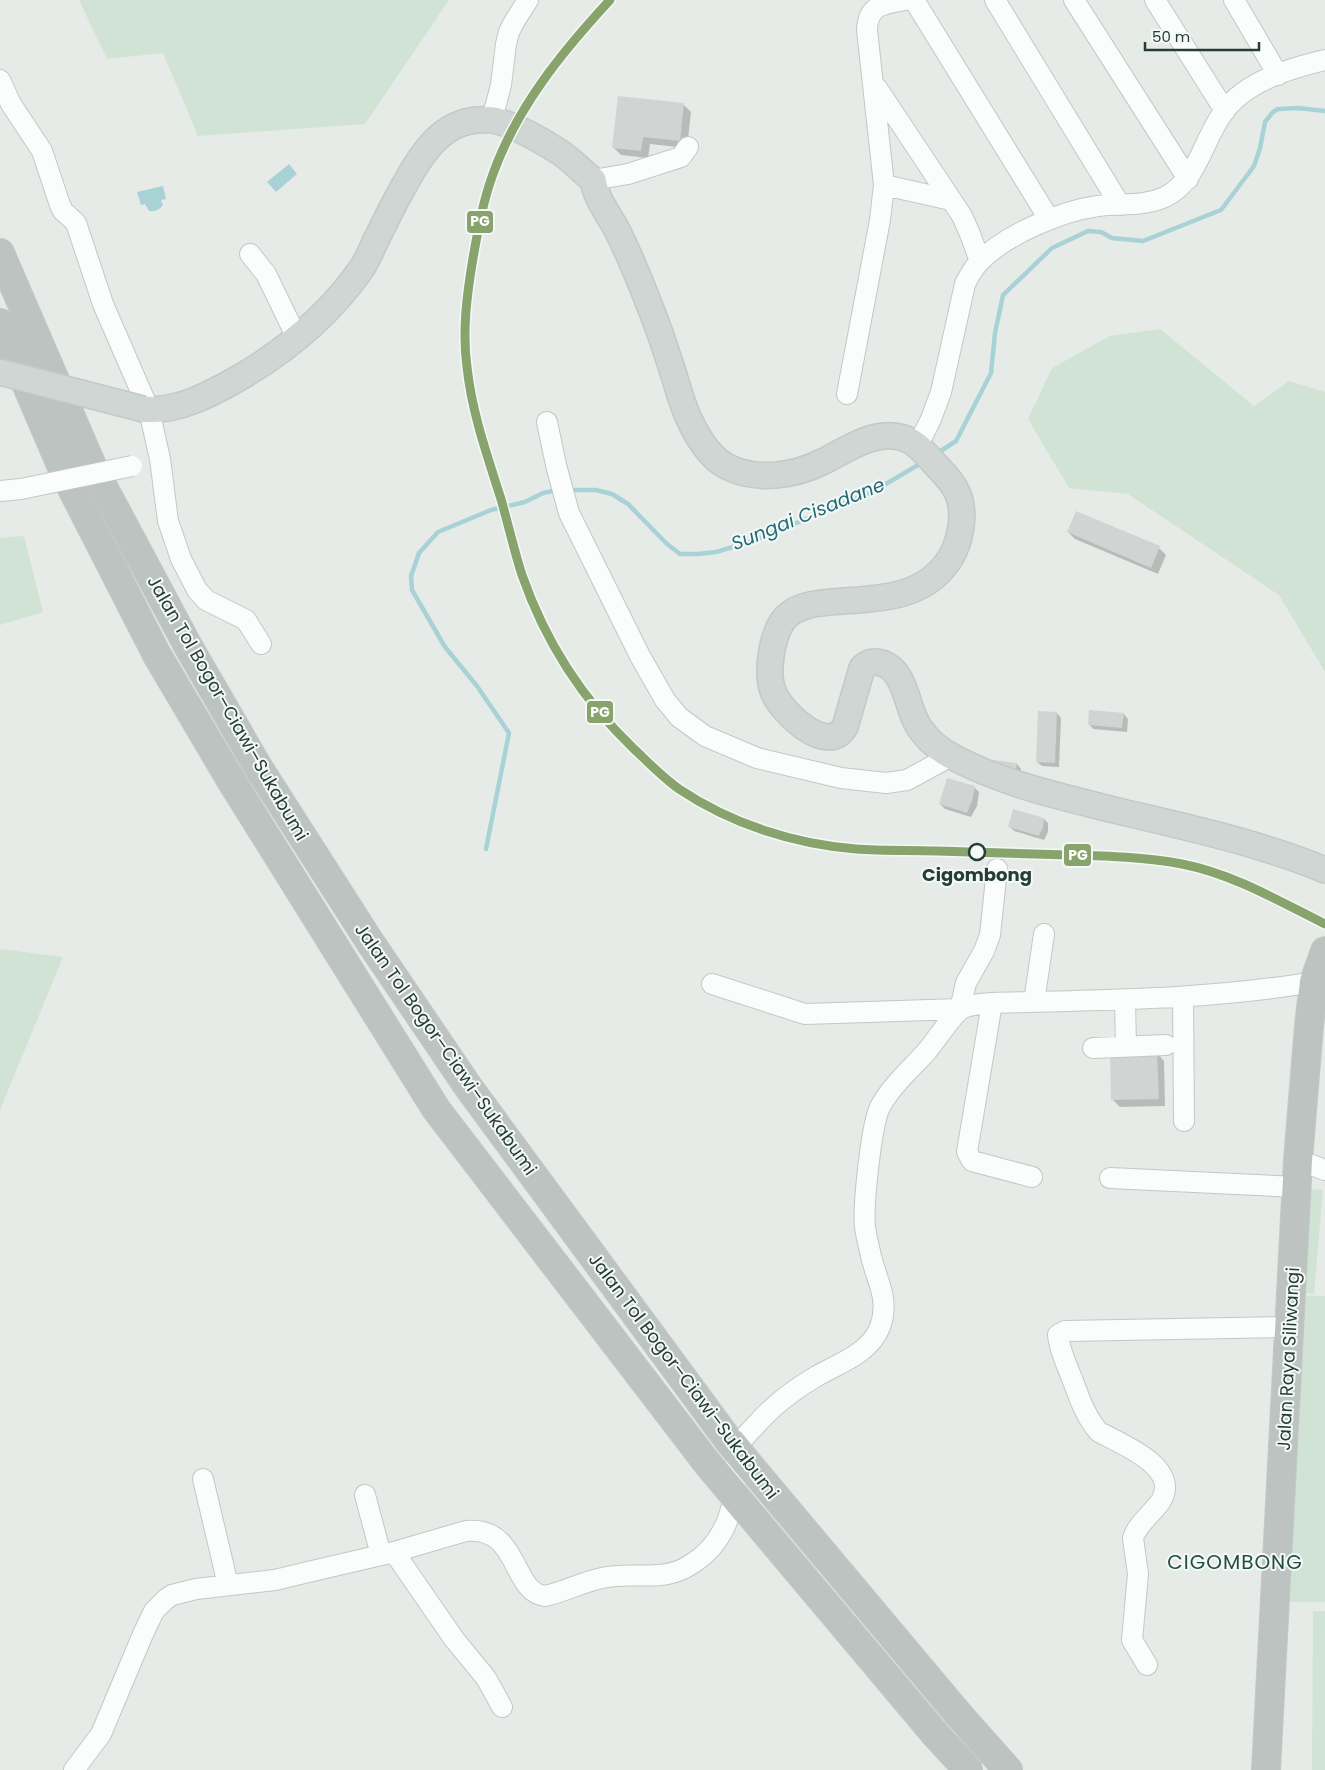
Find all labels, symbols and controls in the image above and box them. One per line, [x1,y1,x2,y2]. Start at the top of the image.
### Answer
scale bar [1145,20,1259,52]
text: 50 m [1152,26,1190,47]
line badge: PG [466,210,494,234]
text: PG [470,211,490,231]
water label: Sungai Cisadane [727,471,889,557]
street label: Jalan Tol Bogor–Ciawi–Sukabumi [142,571,314,845]
line badge: PG [586,700,614,724]
text: PG [590,702,610,722]
marker: Cigombong [968,843,986,861]
line badge: PG [1063,843,1092,867]
text: PG [1068,845,1088,865]
place label: Cigombong [922,862,1032,887]
street label: Jalan Tol Bogor–Ciawi–Sukabumi [349,918,543,1180]
street label: Jalan Tol Bogor–Ciawi–Sukabumi [583,1248,785,1504]
street label: Jalan Raya Siliwangi [1271,1267,1305,1451]
district label: CIGOMBONG [1167,1548,1303,1576]

